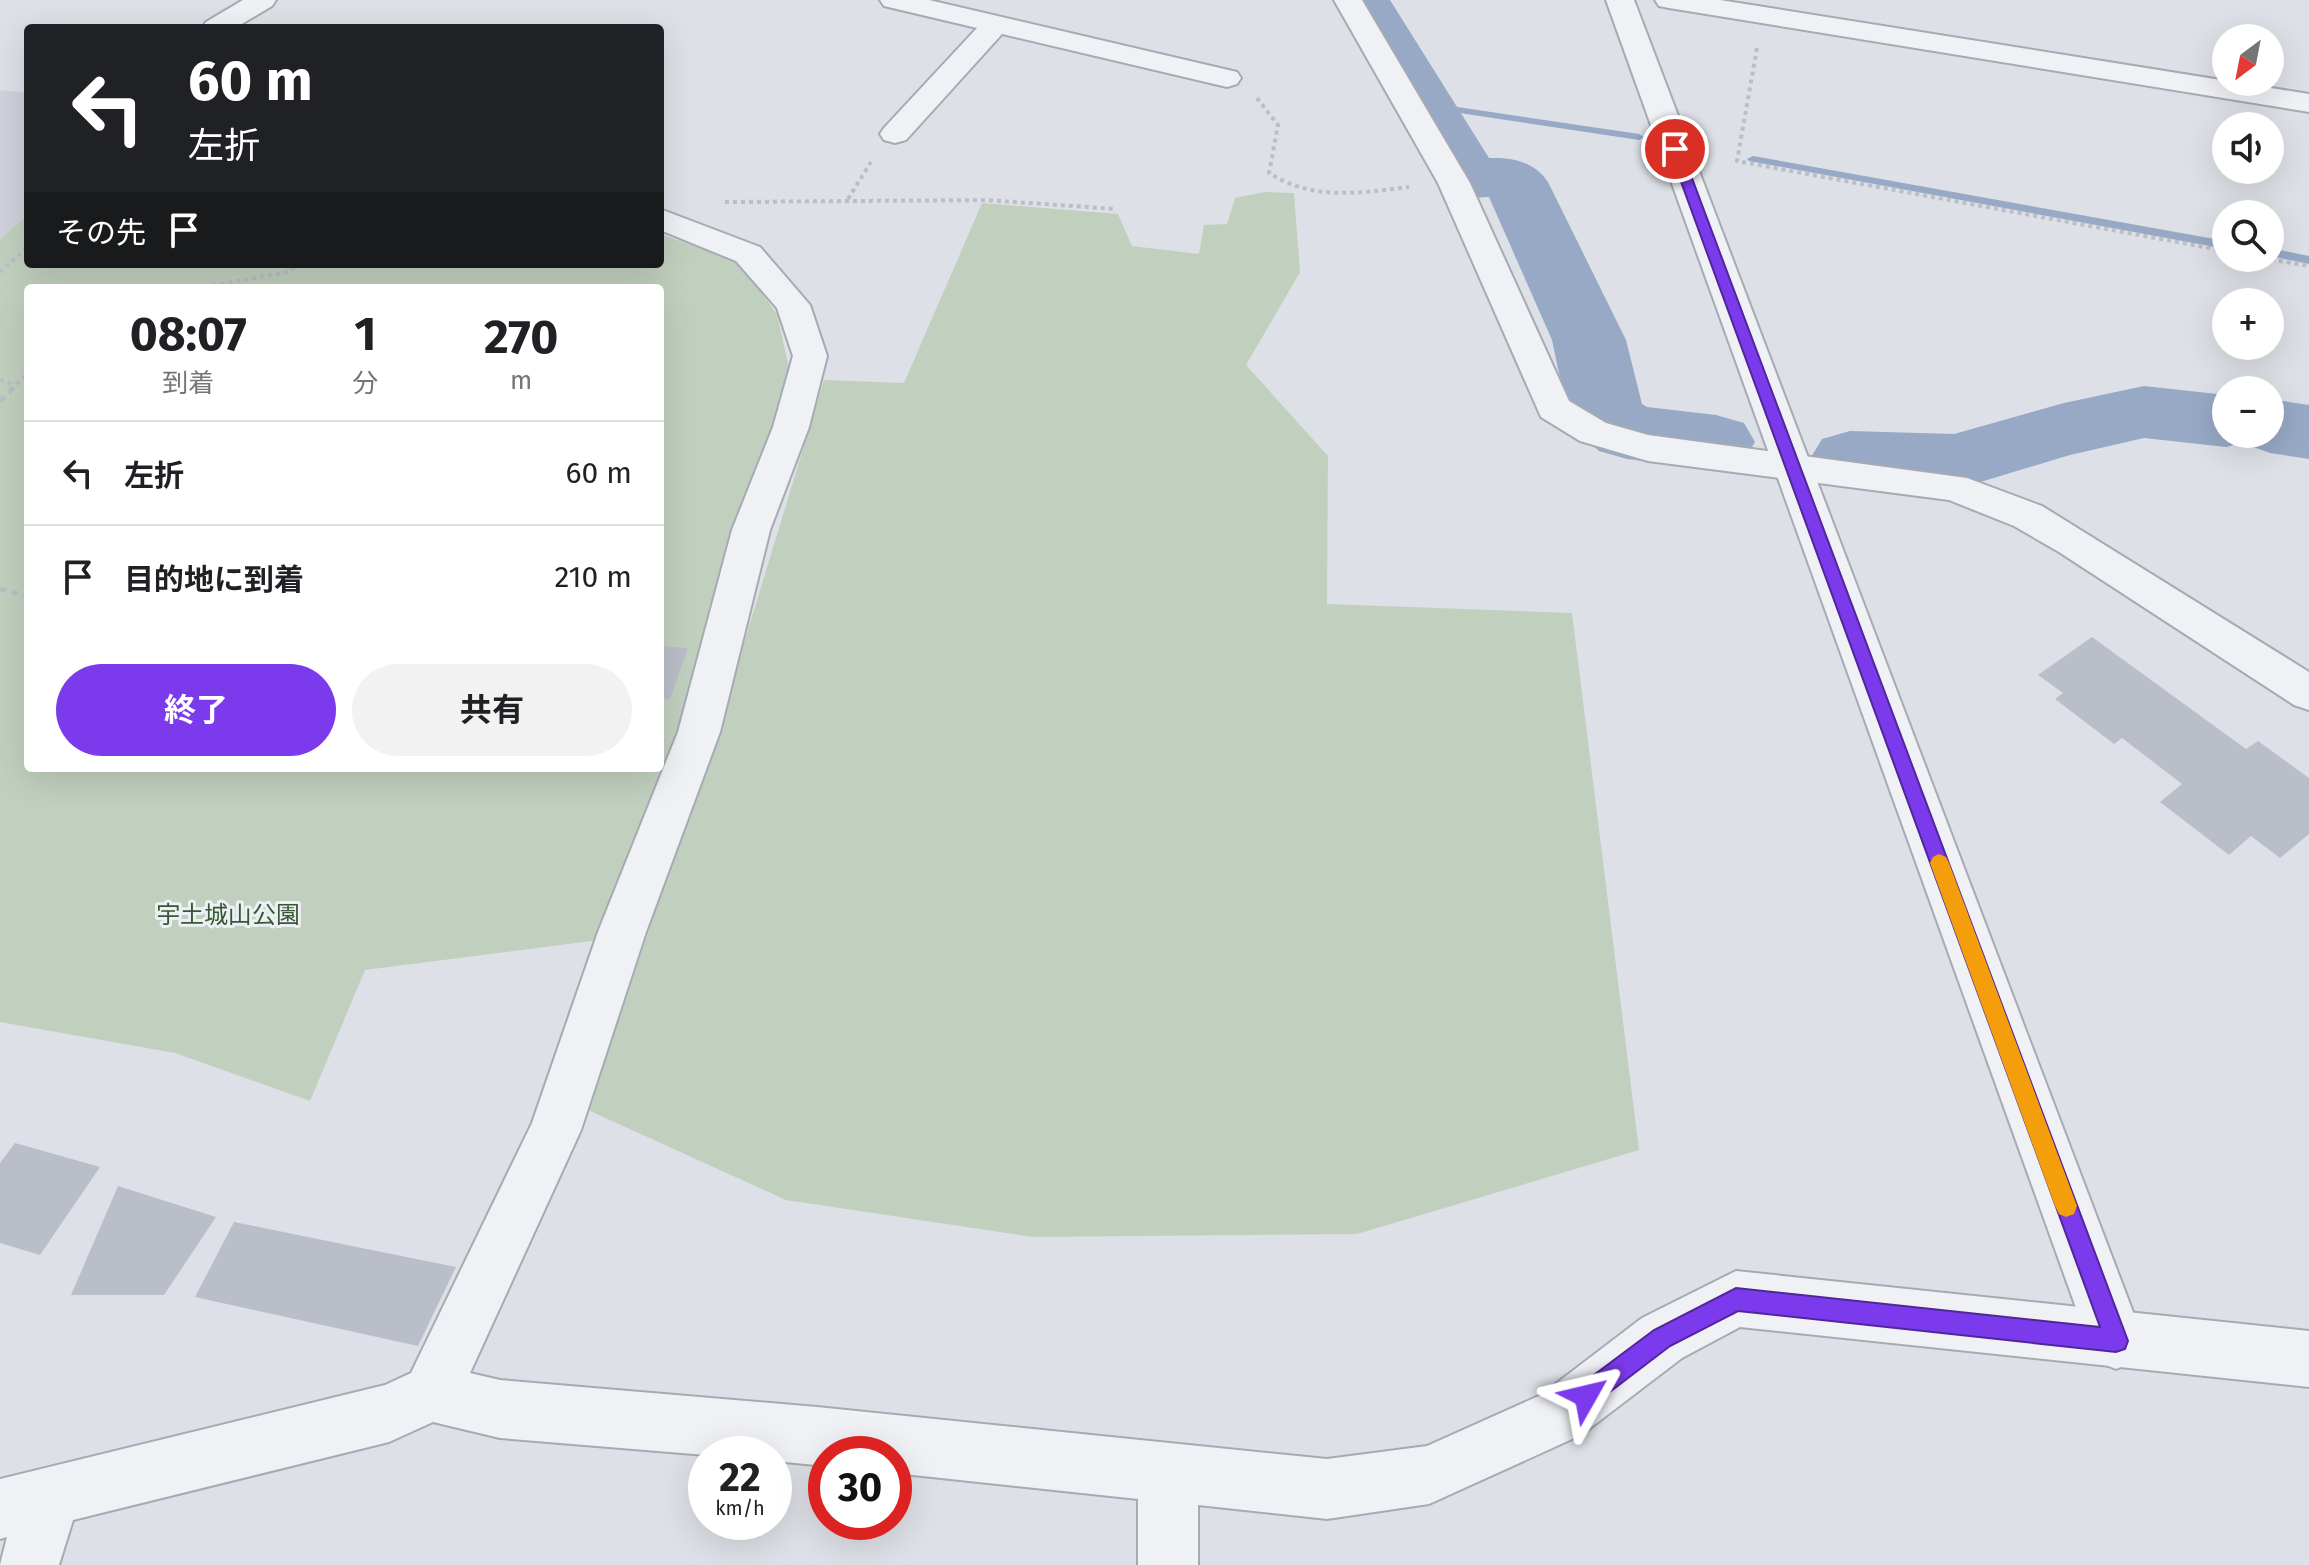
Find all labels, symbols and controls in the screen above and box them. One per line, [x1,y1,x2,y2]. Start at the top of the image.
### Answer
north arrow [2212,24,2284,96]
map controls [2212,24,2284,448]
text: 60 m [188,48,313,115]
icon: left [56,56,160,160]
button: sound [2212,112,2284,184]
pin [1641,115,1709,183]
text: 左折 [188,124,260,168]
icon: arrive [1653,127,1697,171]
button: search [2212,200,2284,272]
icon: arrive [162,208,206,252]
text: その先 [56,215,146,251]
button: + [2212,288,2284,360]
text: 08:07 [130,305,247,363]
text: 1 [354,305,376,363]
text: 270 [484,308,558,366]
text: m [510,365,532,396]
text: 到着 [162,368,214,399]
text: 分 [352,368,378,399]
button: − [2212,376,2284,448]
icon: left [56,451,100,495]
text: 60 m [566,455,632,491]
text: 左折 [124,458,184,494]
icon: arrive [56,555,100,599]
text: 210 m [555,559,632,595]
text: 目的地に到着 [124,562,304,598]
button: 終了 [56,664,336,756]
button: 共有 [352,664,632,756]
park label: 宇土城山公園 [156,901,300,929]
position arrow [1544,1354,1628,1438]
speed limit sign: 30 [808,1436,912,1540]
text: 22 [719,1454,761,1502]
text: km/h [715,1496,765,1520]

